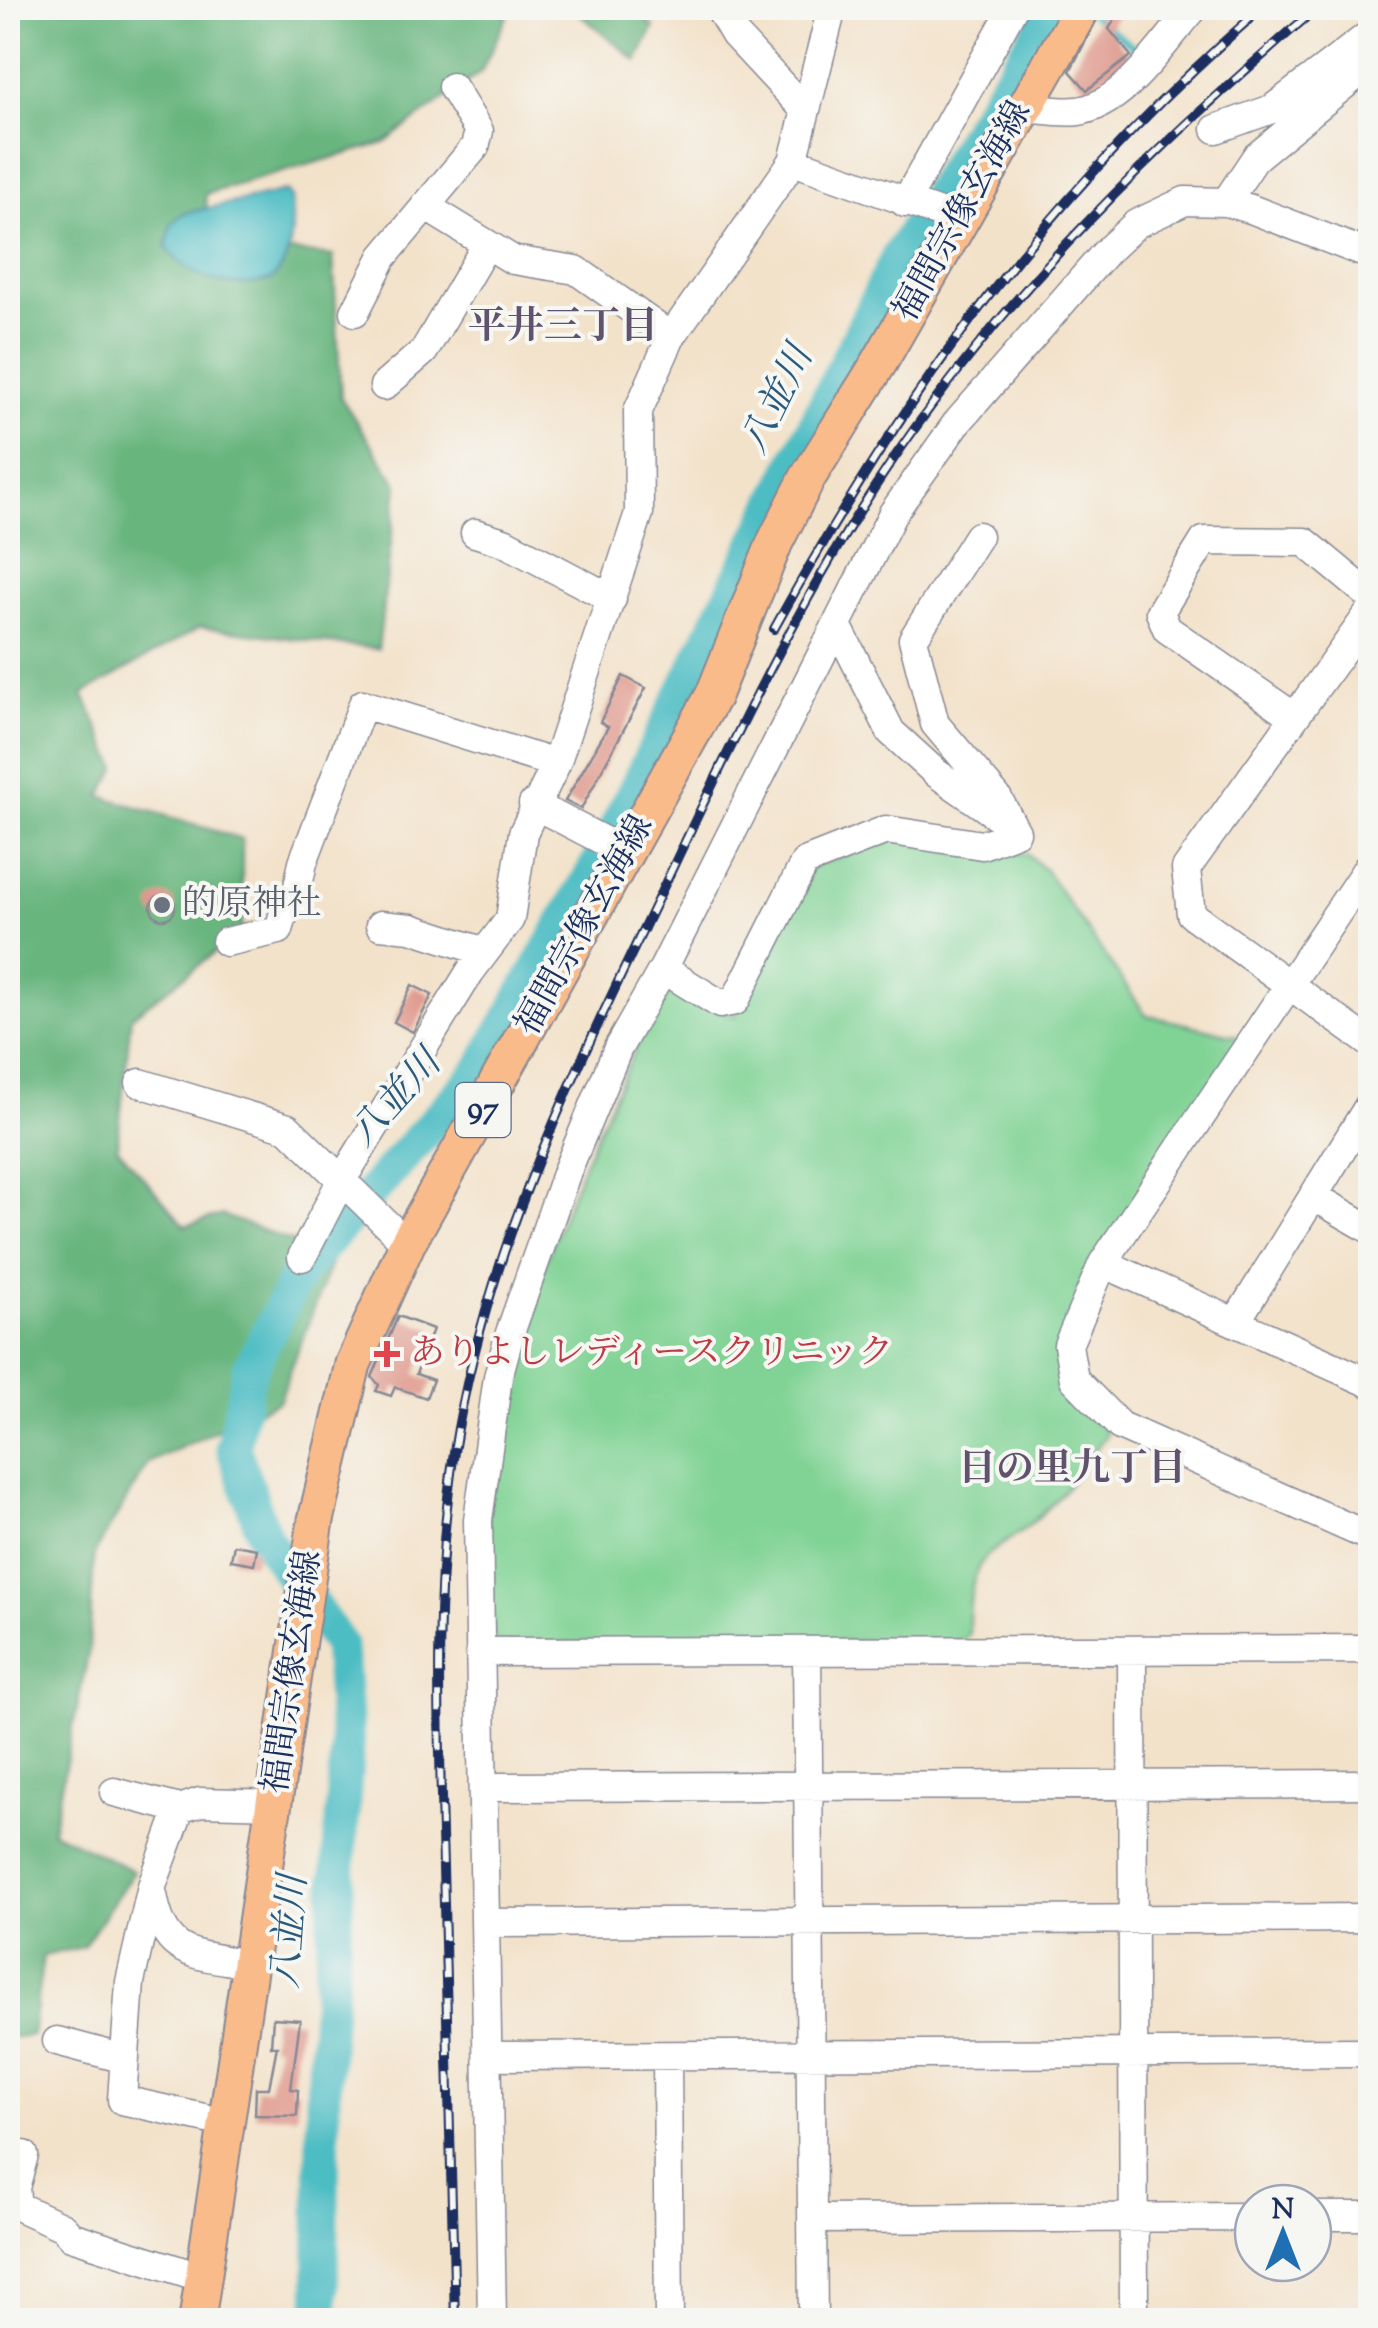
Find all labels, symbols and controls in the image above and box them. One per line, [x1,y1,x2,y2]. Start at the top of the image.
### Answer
street label: 福間宗像玄海線 [882,92,1046,332]
district label: 平井三丁目 [468,302,658,356]
water label: 八並川 [730,334,830,464]
street label: 福間宗像玄海線 [504,806,668,1046]
place label: 的原神社 [182,880,322,931]
marker: 的原神社 [151,894,173,916]
water label: 八並川 [339,1037,458,1160]
road number: 97 [456,1083,510,1137]
place label: ありよしレディースクリニック [410,1329,893,1380]
marker: ありよしレディースクリニック [374,1341,400,1367]
district label: 日の里九丁目 [958,1444,1186,1498]
street label: 福間宗像玄海線 [252,1547,336,1797]
water label: 八並川 [261,1869,323,1991]
north arrow [1233,2183,1333,2283]
text: N [1272,2191,1294,2231]

